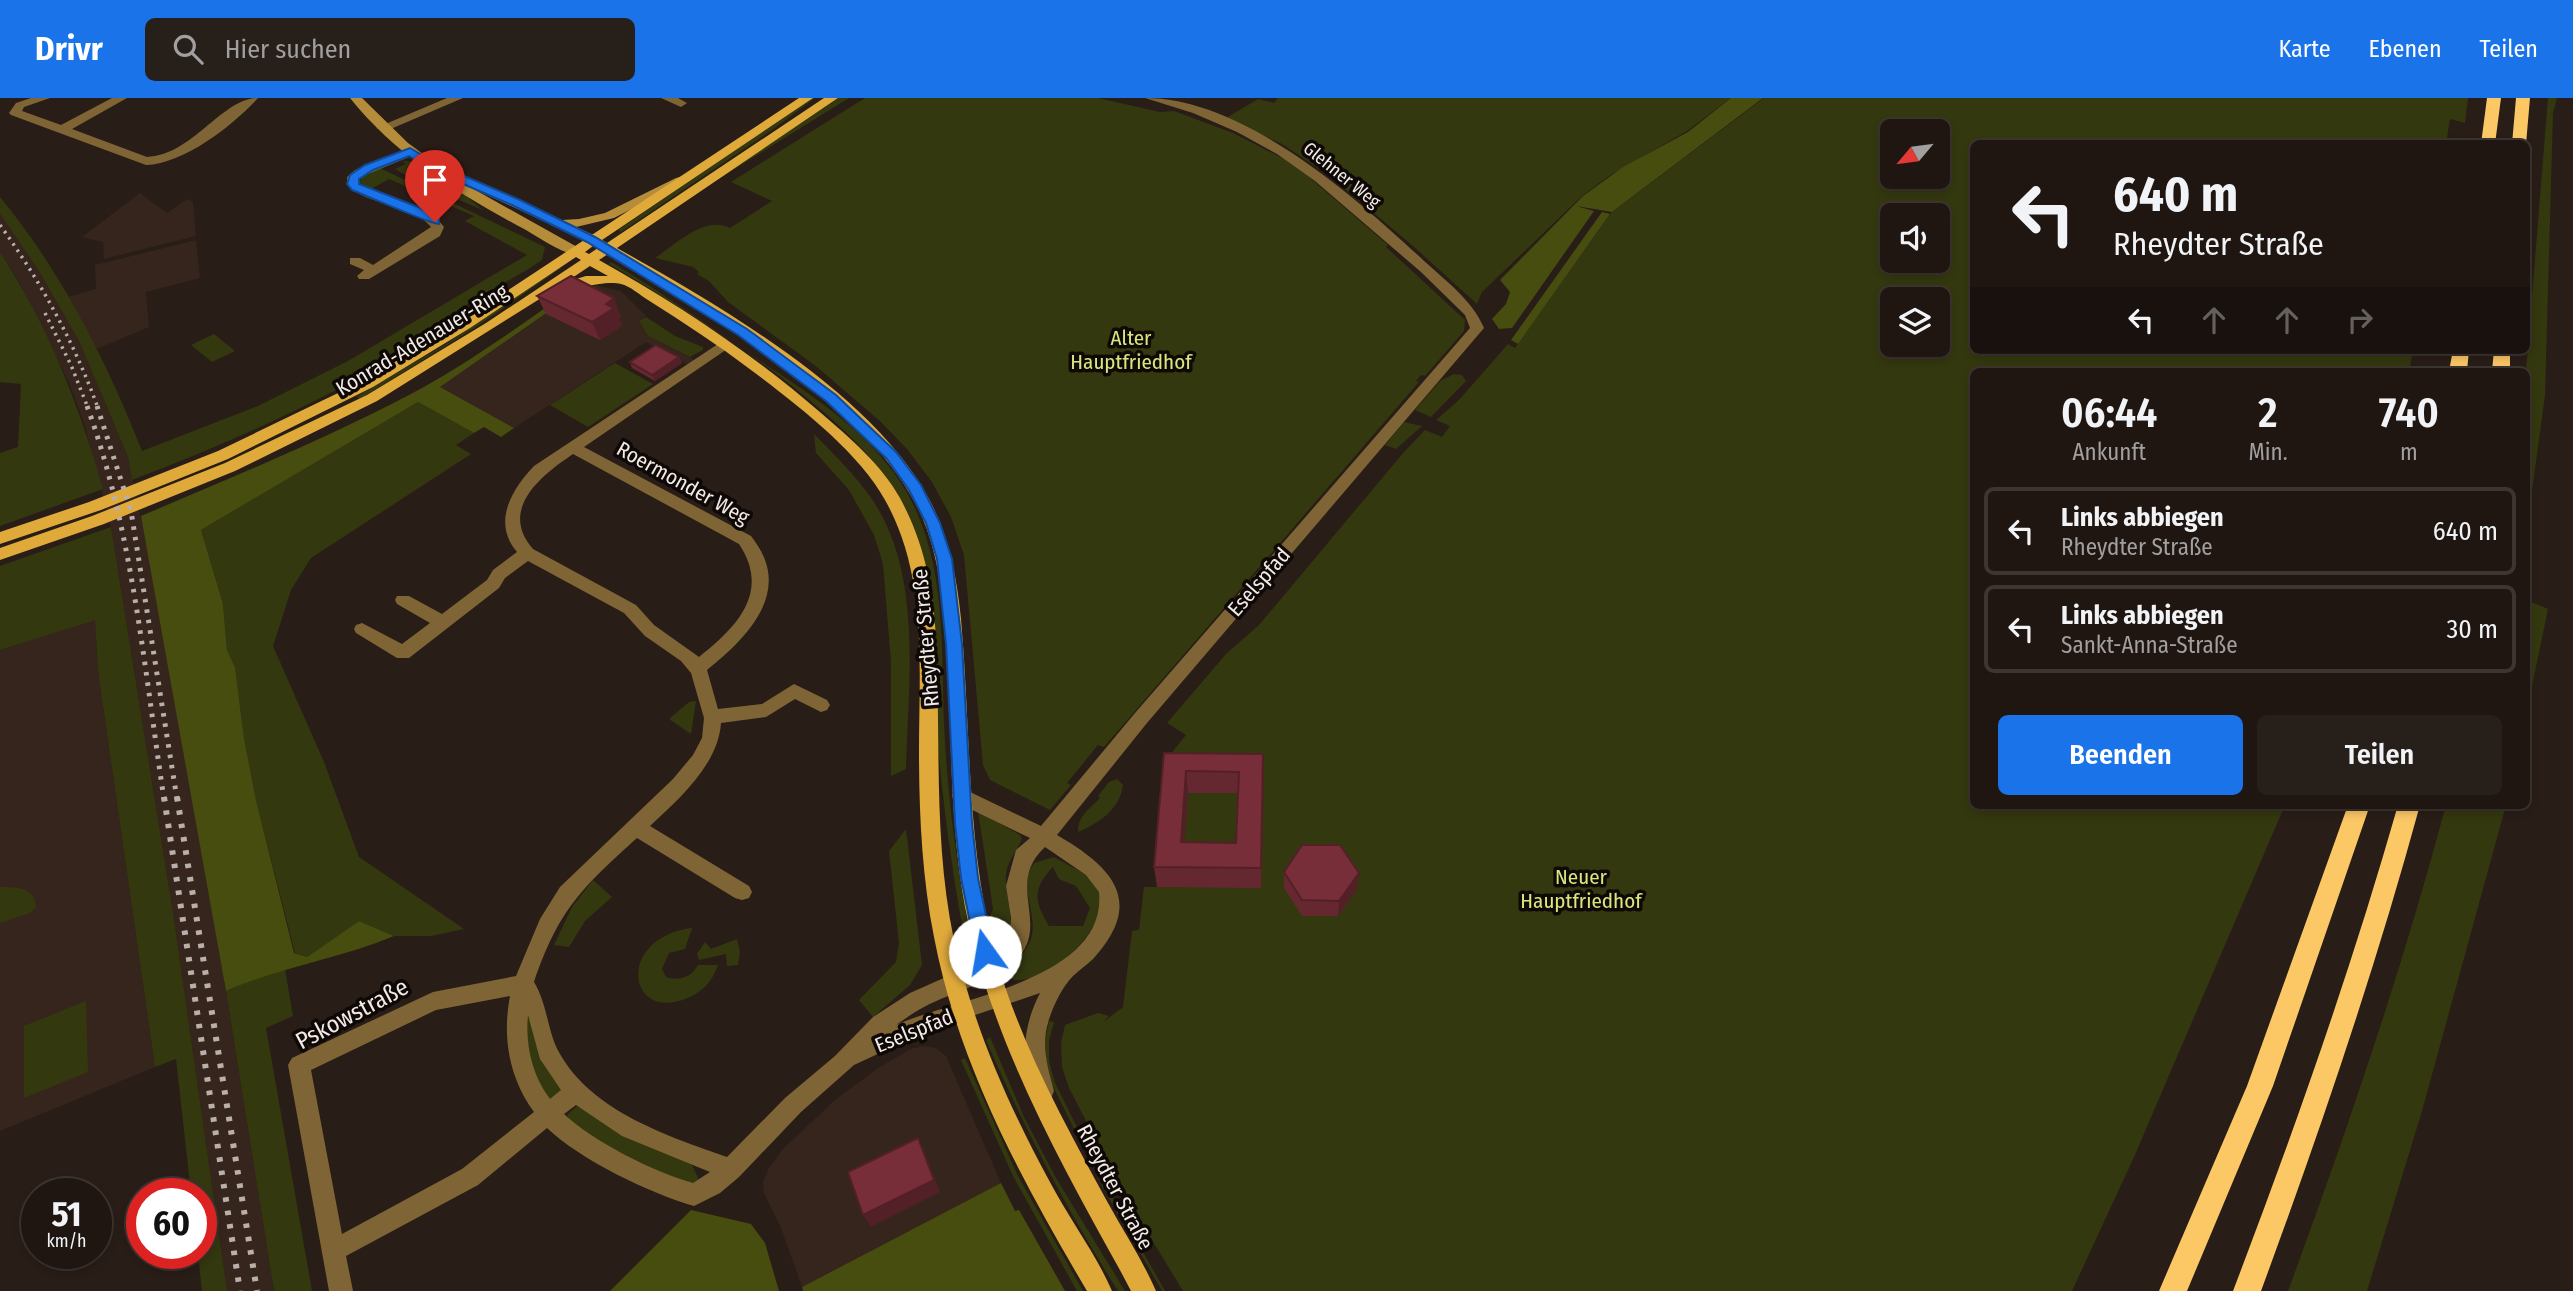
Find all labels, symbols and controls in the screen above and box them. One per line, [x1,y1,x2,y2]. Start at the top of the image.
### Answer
search box [145,18,635,81]
text: Drivr [35,29,103,69]
icon: search [169,30,207,68]
text: Hier suchen [225,34,351,65]
text: Karte [2279,35,2331,63]
text: Ebenen [2369,35,2442,63]
text: Teilen [2480,35,2538,63]
north arrow [1880,119,1950,189]
map controls [1880,119,1950,357]
street label: Glehner Weg [1299,137,1385,213]
pin [405,150,465,222]
icon: arrive [416,161,454,199]
text: 640 m [2113,165,2238,224]
icon: left [1998,168,2089,259]
button: sound [1880,203,1950,273]
text: Rheydter Straße [2113,225,2324,263]
street label: Konrad-Adenauer-Ring [331,278,513,402]
button: layers [1880,287,1950,357]
icon: left [2122,301,2160,339]
icon: ahead [2195,301,2233,339]
icon: ahead [2268,301,2306,339]
icon: right [2341,301,2379,339]
park label: Alter Hauptfriedhof [1070,325,1193,375]
text: 06:44 [2061,388,2157,438]
text: 2 [2258,388,2278,438]
text: 740 [2379,388,2439,438]
street label: Roermonder Weg [612,436,754,530]
text: Ankunft [2072,438,2146,466]
text: Min. [2248,438,2288,466]
text: m [2400,438,2418,466]
text: Links abbiegen [2061,502,2224,533]
icon: left [2002,512,2040,550]
text: 640 m [2433,516,2498,547]
text: Rheydter Straße [2061,533,2213,561]
street label: Eselspfad [1222,542,1296,622]
street label: Rheydter Straße [907,568,945,708]
text: Links abbiegen [2061,600,2224,631]
icon: left [2002,610,2040,648]
text: 30 m [2447,614,2498,645]
text: Sankt-Anna-Straße [2061,631,2238,659]
button: Beenden [1998,715,2243,795]
button: Teilen [2257,715,2502,795]
park label: Neuer Hauptfriedhof [1520,864,1643,914]
position arrow [948,915,1022,989]
street label: Pskowstraße [291,973,413,1055]
street label: Eselspfad [871,1004,957,1058]
street label: Rheydter Straße [1071,1120,1159,1254]
speed limit sign: 60 [126,1178,217,1269]
text: 51 [51,1193,82,1235]
text: km/h [46,1230,87,1252]

